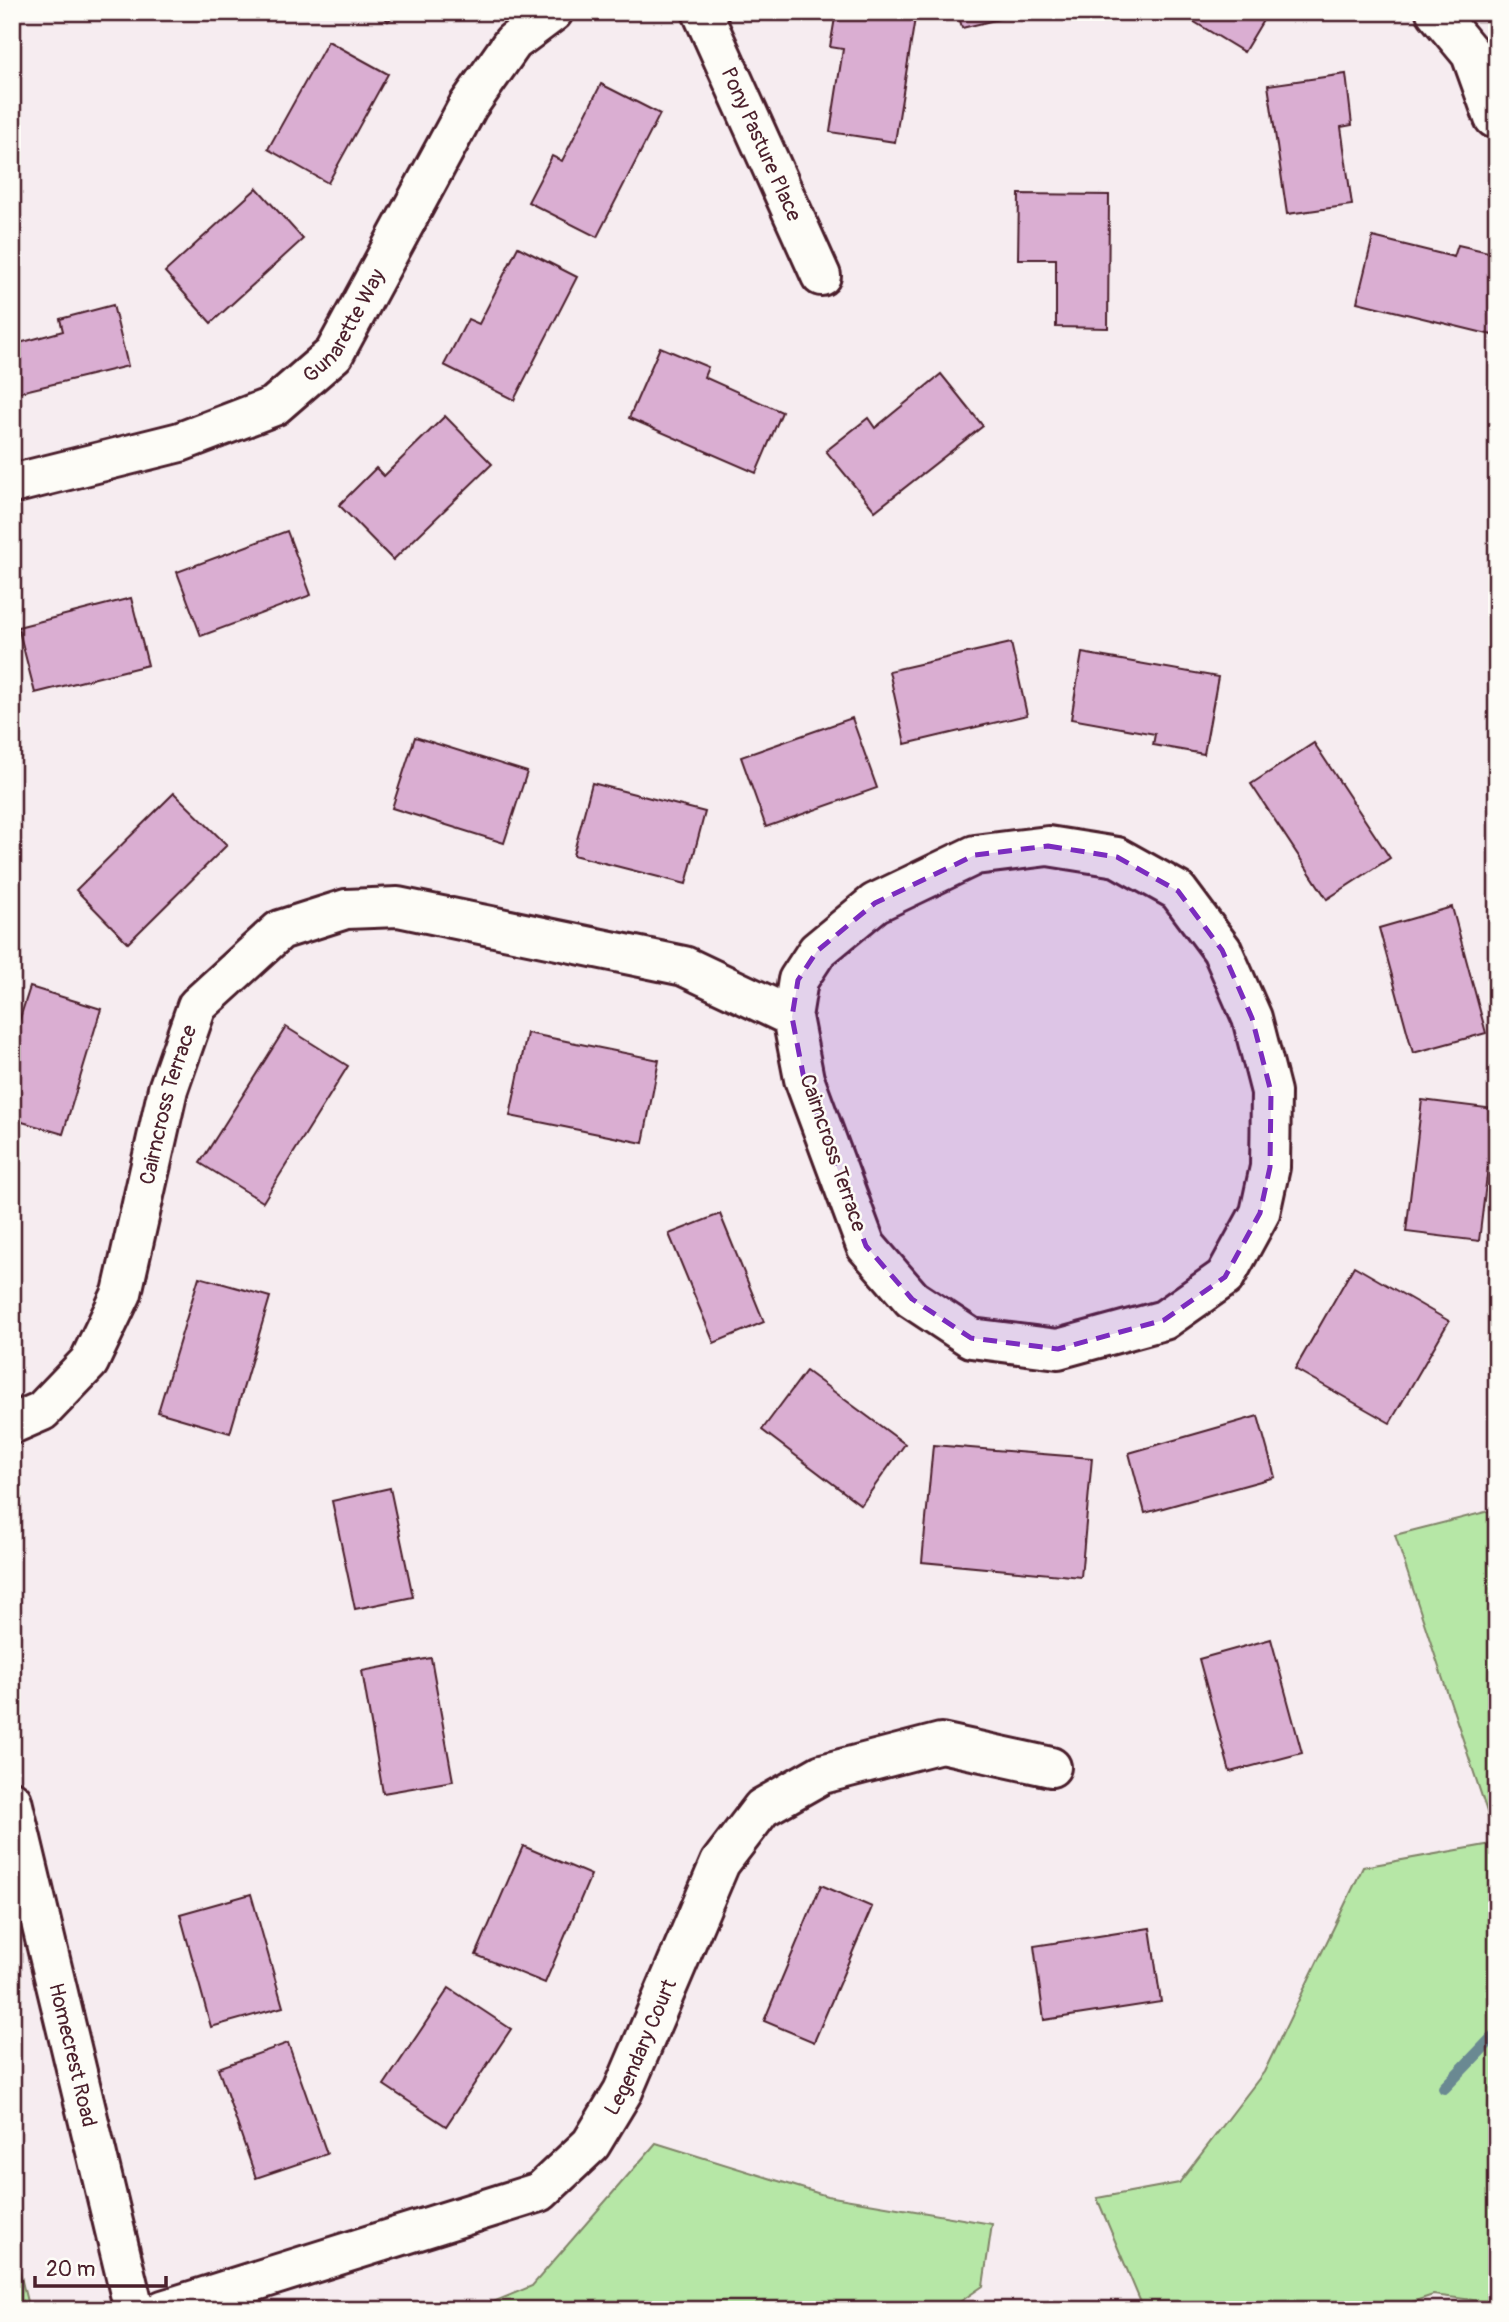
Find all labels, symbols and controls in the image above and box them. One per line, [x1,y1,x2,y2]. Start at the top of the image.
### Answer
street label: Pony Pasture Place [715,63,808,226]
street label: Gunarette Way [297,264,391,389]
street label: Cairncross Terrace [133,1020,203,1187]
street label: Cairncross Terrace [793,1071,873,1236]
street label: Legendary Court [598,1975,683,2120]
street label: Homecrest Road [43,1980,103,2129]
scale bar [35,2245,166,2289]
text: 20 m [46,2256,95,2283]

